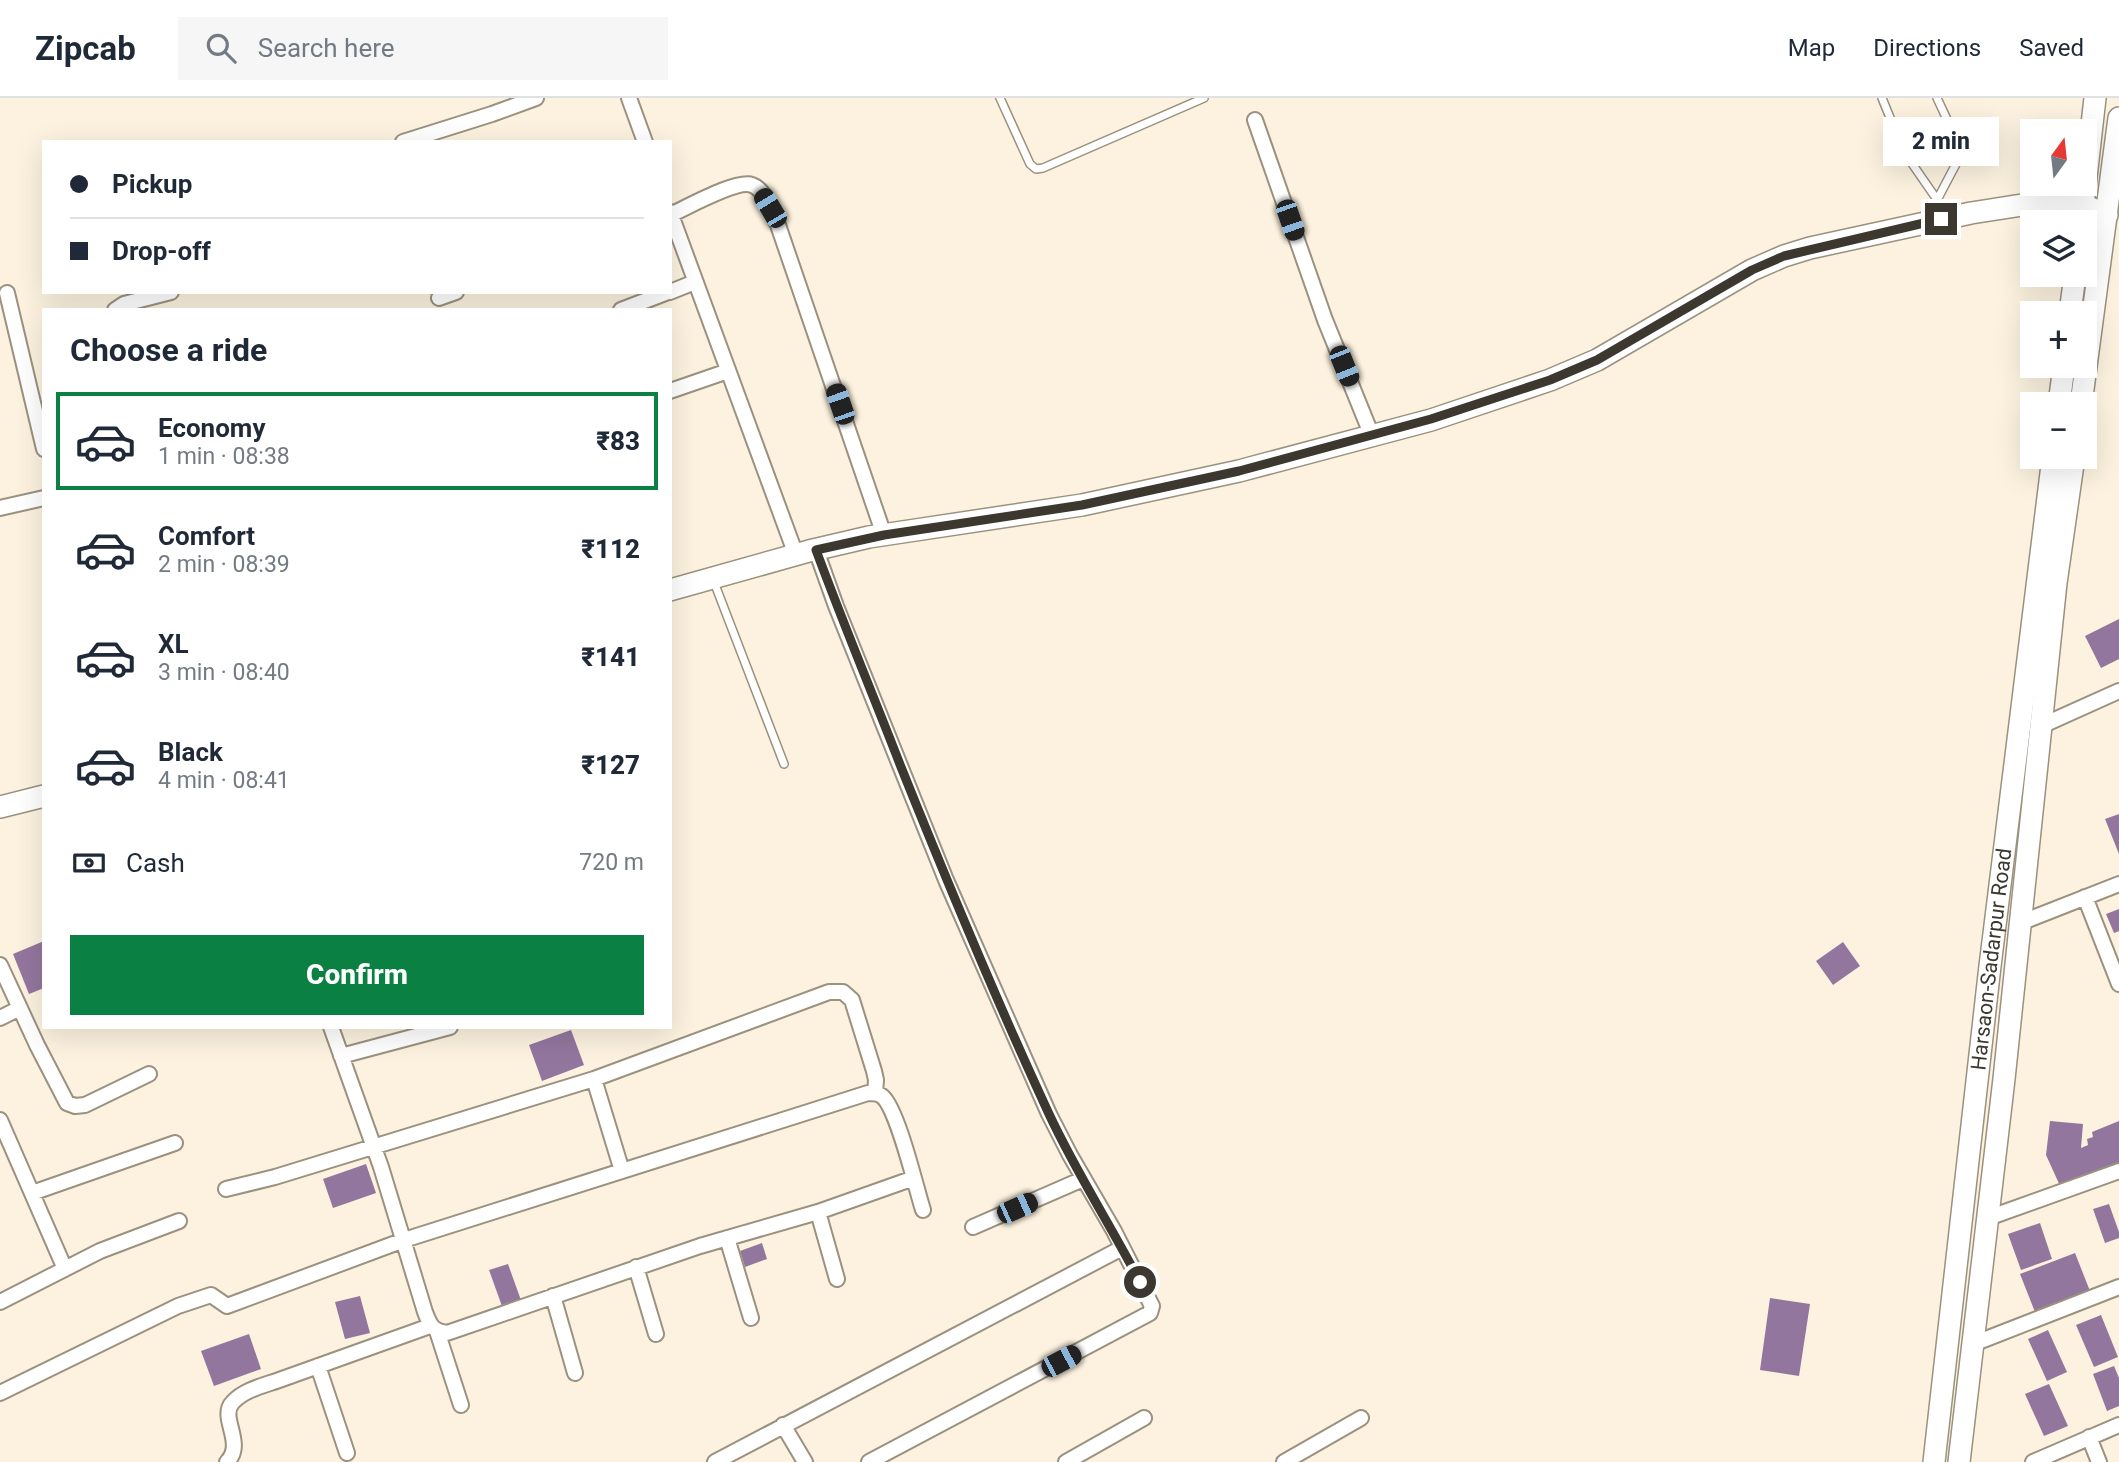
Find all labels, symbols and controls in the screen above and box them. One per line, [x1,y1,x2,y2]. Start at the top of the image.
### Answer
search box [178,17,668,80]
text: Zipcab [35,29,136,68]
icon: search [202,29,240,67]
text: Search here [258,33,395,63]
text: Map [1788,34,1835,62]
text: Directions [1873,34,1981,62]
text: Saved [2019,34,2084,62]
callout: 2 min [1883,117,1999,166]
north arrow [2020,119,2096,196]
map controls [2020,119,2097,469]
text: 2 min [1912,128,1970,155]
text: Pickup [112,169,192,199]
car [751,185,790,231]
car [1274,197,1307,243]
route end [1925,203,1957,235]
button: layers [2020,210,2097,287]
text: Drop-off [112,236,211,266]
button: + [2020,301,2097,378]
text: Choose a ride [70,331,267,369]
car [1327,343,1362,389]
car [824,381,857,427]
button: − [2020,392,2097,469]
icon: car [74,410,137,473]
text: Economy [158,413,265,443]
text: ₹83 [596,426,640,456]
text: 1 min · 08:38 [158,443,290,470]
icon: car [74,518,137,581]
text: Comfort [158,521,255,551]
text: ₹112 [581,534,640,564]
text: 2 min · 08:39 [158,551,290,578]
icon: car [74,626,137,689]
text: XL [158,629,189,659]
text: ₹141 [581,642,640,672]
text: 3 min · 08:40 [158,659,290,686]
icon: car [74,734,137,797]
text: Black [158,737,223,767]
text: ₹127 [581,750,640,780]
text: 4 min · 08:41 [158,767,290,794]
icon: cash [70,844,108,882]
street label: Harsaon-Sadarpur Road [1966,847,2016,1072]
text: Cash [126,848,185,878]
text: 720 m [579,849,644,876]
button: Confirm [70,935,644,1015]
car [994,1190,1041,1226]
route start [1124,1266,1156,1298]
car [1038,1342,1085,1380]

